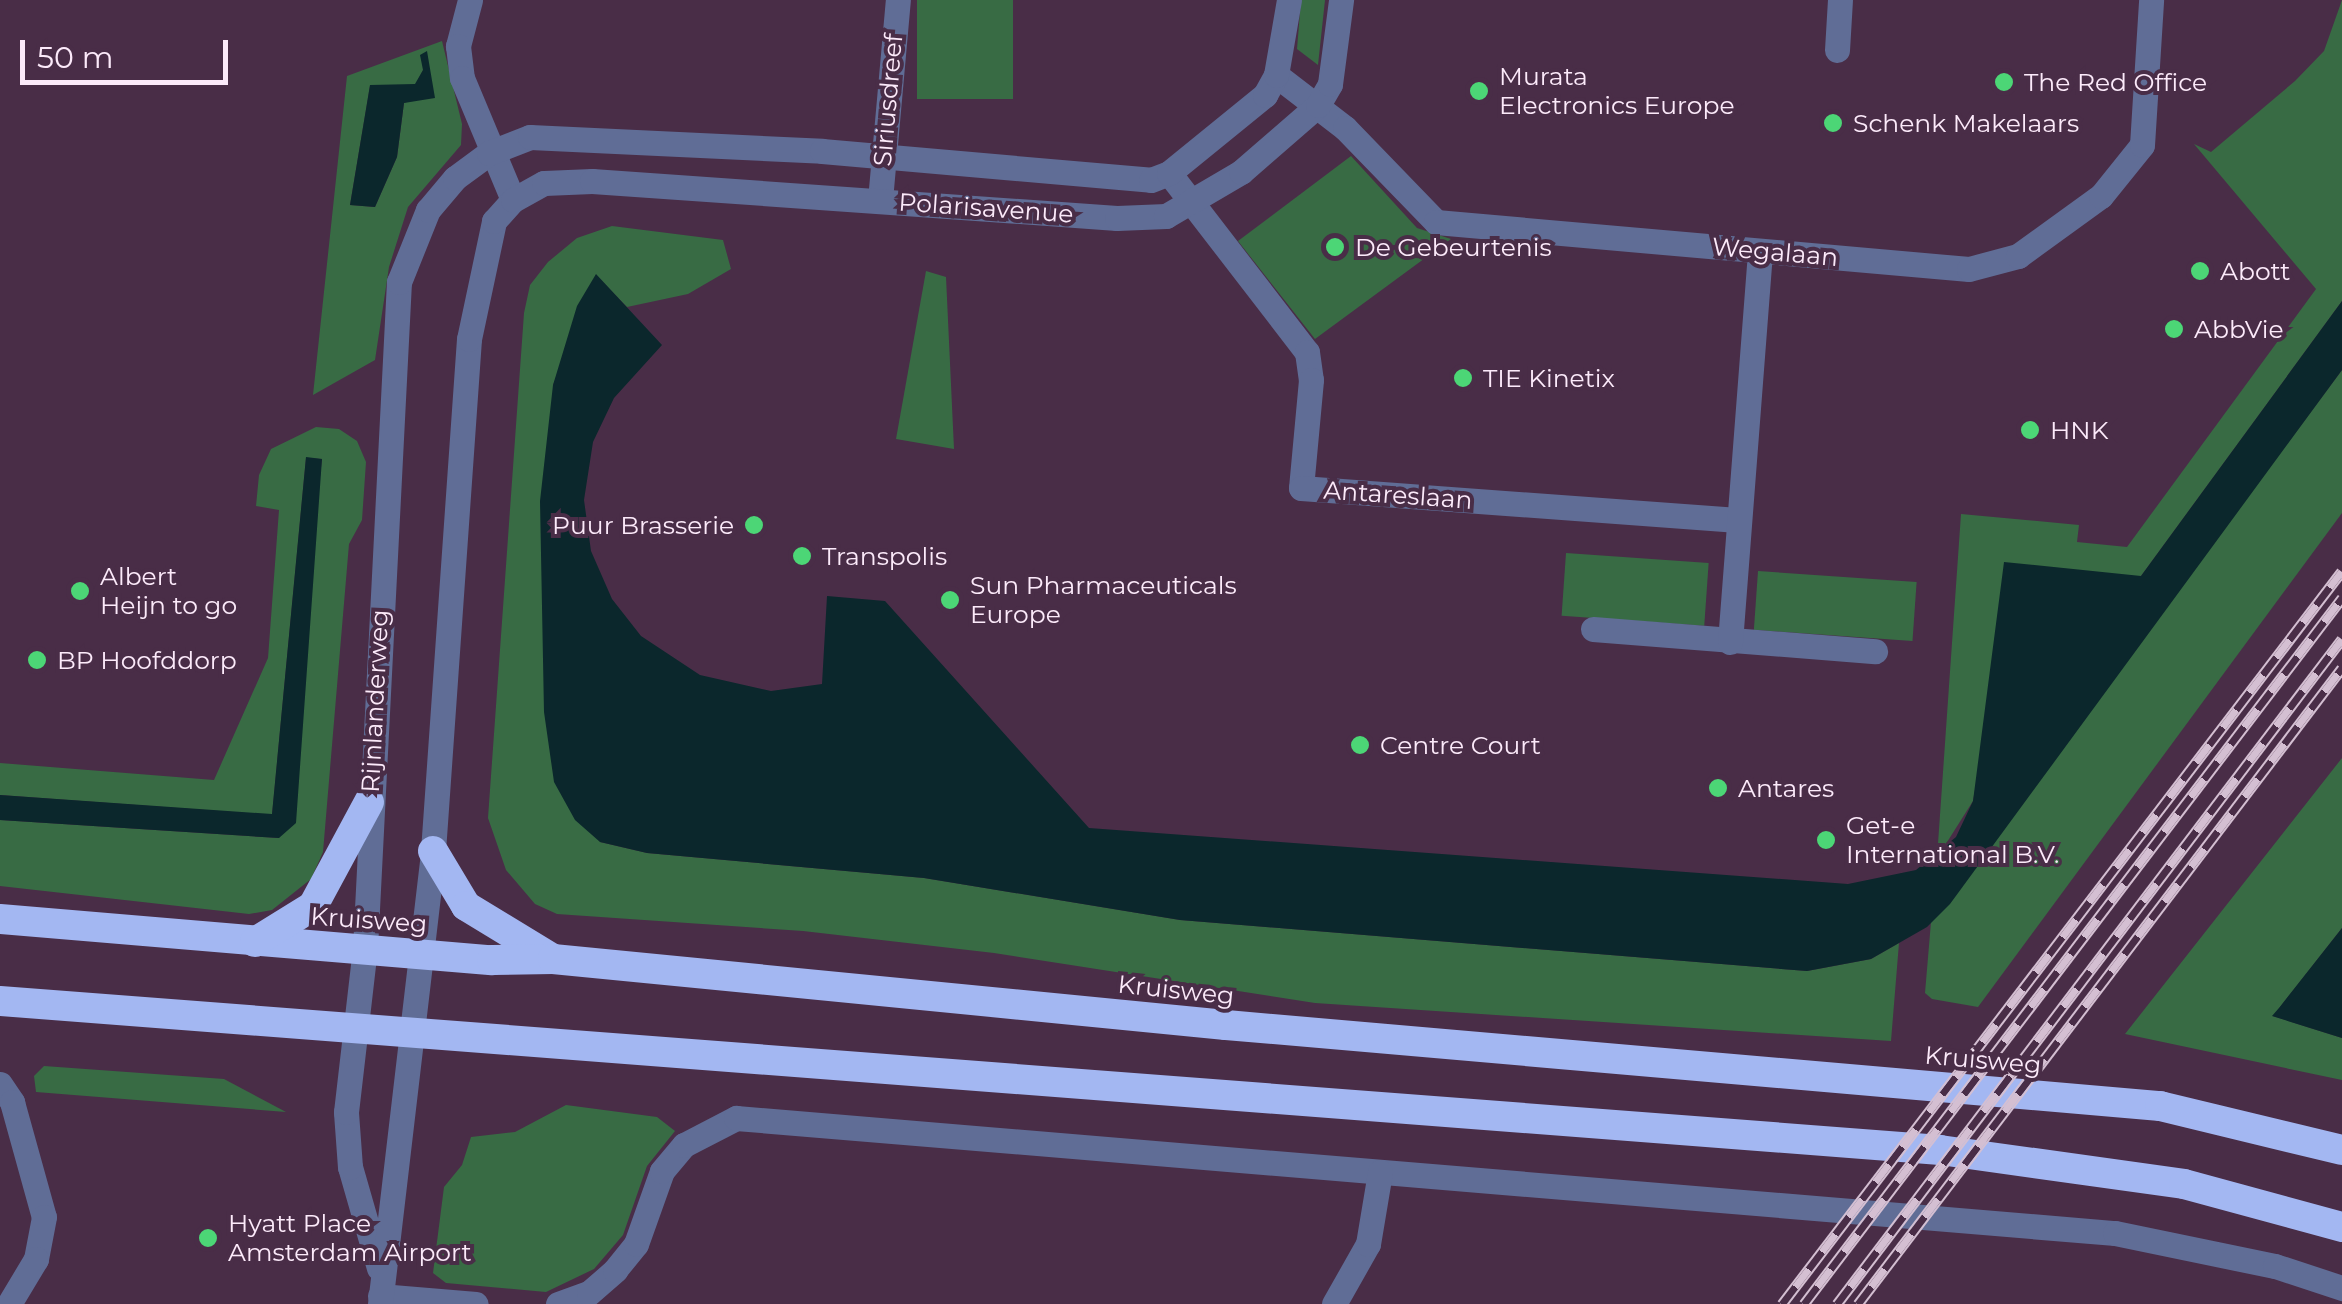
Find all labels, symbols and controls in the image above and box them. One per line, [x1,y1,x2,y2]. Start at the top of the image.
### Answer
scale bar [25,20,232,82]
street label: Siriusdreef [867,32,909,168]
text: 50 m [37,39,114,76]
place label: Murata Electronics Europe [1499,62,1735,121]
place label: The Red Office [2024,67,2207,97]
marker: The Red Office [1993,71,2015,93]
marker: Murata Electronics Europe [1468,80,1490,102]
place label: Schenk Makelaars [1853,108,2079,138]
marker: Schenk Makelaars [1822,112,1844,134]
street label: Polarisavenue [898,187,1074,229]
place label: De Gebeurtenis [1355,232,1552,262]
street label: Wegalaan [1711,232,1839,272]
marker: De Gebeurtenis [1324,236,1346,258]
place label: Abott [2220,256,2291,286]
marker: Abott [2189,260,2211,282]
place label: AbbVie [2194,314,2284,344]
marker: AbbVie [2163,318,2185,340]
place label: TIE Kinetix [1483,363,1615,393]
marker: TIE Kinetix [1452,367,1474,389]
place label: HNK [2050,415,2108,445]
marker: HNK [2019,419,2041,441]
street label: Antareslaan [1322,475,1474,515]
place label: Puur Brasserie [552,510,734,540]
marker: Puur Brasserie [743,514,765,536]
place label: Transpolis [822,541,947,571]
marker: Transpolis [791,545,813,567]
place label: Albert Heijn to go [100,562,237,621]
place label: Sun Pharmaceuticals Europe [970,571,1237,630]
marker: Albert Heijn to go [69,580,91,602]
marker: Sun Pharmaceuticals Europe [939,589,961,611]
street label: Rijnlanderweg [355,609,395,793]
place label: BP Hoofddorp [57,645,237,675]
marker: BP Hoofddorp [26,649,48,671]
place label: Centre Court [1380,730,1541,760]
marker: Centre Court [1349,734,1371,756]
place label: Antares [1738,773,1834,803]
marker: Antares [1707,777,1729,799]
place label: Get-e International B.V. [1846,811,2059,870]
marker: Get-e International B.V. [1815,829,1837,851]
street label: Kruisweg [310,901,428,939]
street label: Kruisweg [1116,969,1236,1011]
street label: Kruisweg [1923,1040,2043,1080]
place label: Hyatt Place Amsterdam Airport [228,1209,472,1268]
marker: Hyatt Place Amsterdam Airport [197,1227,219,1249]

